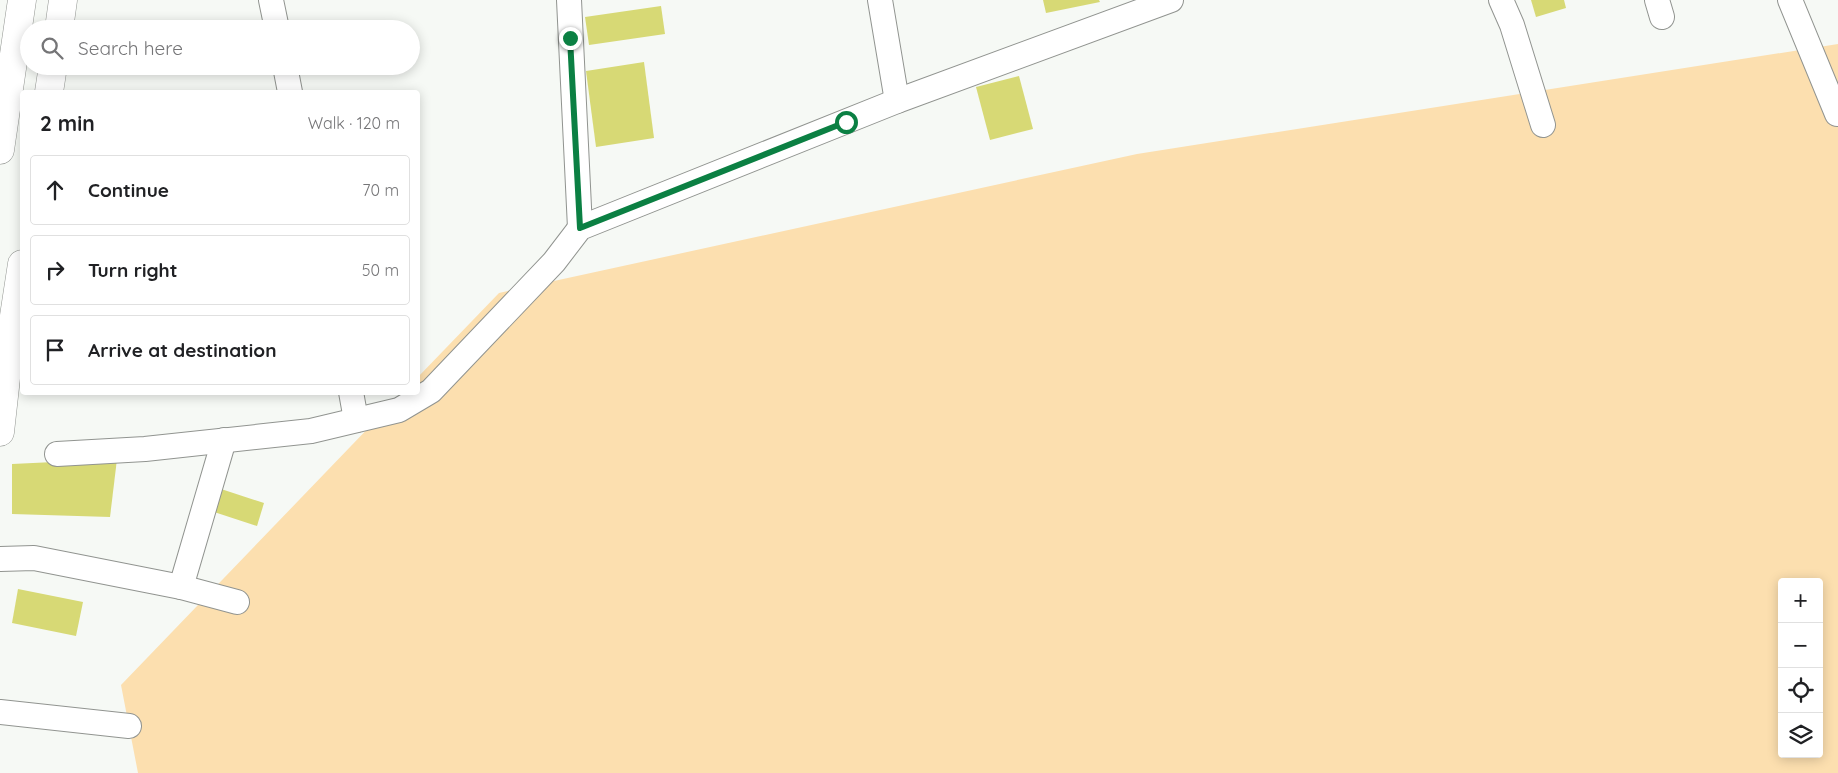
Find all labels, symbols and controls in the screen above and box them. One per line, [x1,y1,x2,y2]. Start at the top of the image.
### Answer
search box [20,20,420,75]
route end [559,27,582,50]
icon: search [38,34,66,62]
text: Search here [78,36,183,60]
text: 2 min [40,110,95,136]
route start [835,111,858,134]
text: Walk · 120 m [308,113,400,133]
icon: ahead [41,176,69,204]
text: Continue [88,178,169,202]
text: 70 m [362,180,399,200]
icon: right [41,256,69,284]
text: Turn right [88,258,177,282]
text: 50 m [362,260,399,280]
icon: arrive [41,336,69,364]
text: Arrive at destination [88,338,277,362]
map controls [1778,578,1823,758]
button: + [1778,578,1823,623]
button: − [1778,623,1823,668]
button: locate [1778,668,1823,713]
button: layers [1778,713,1823,758]

